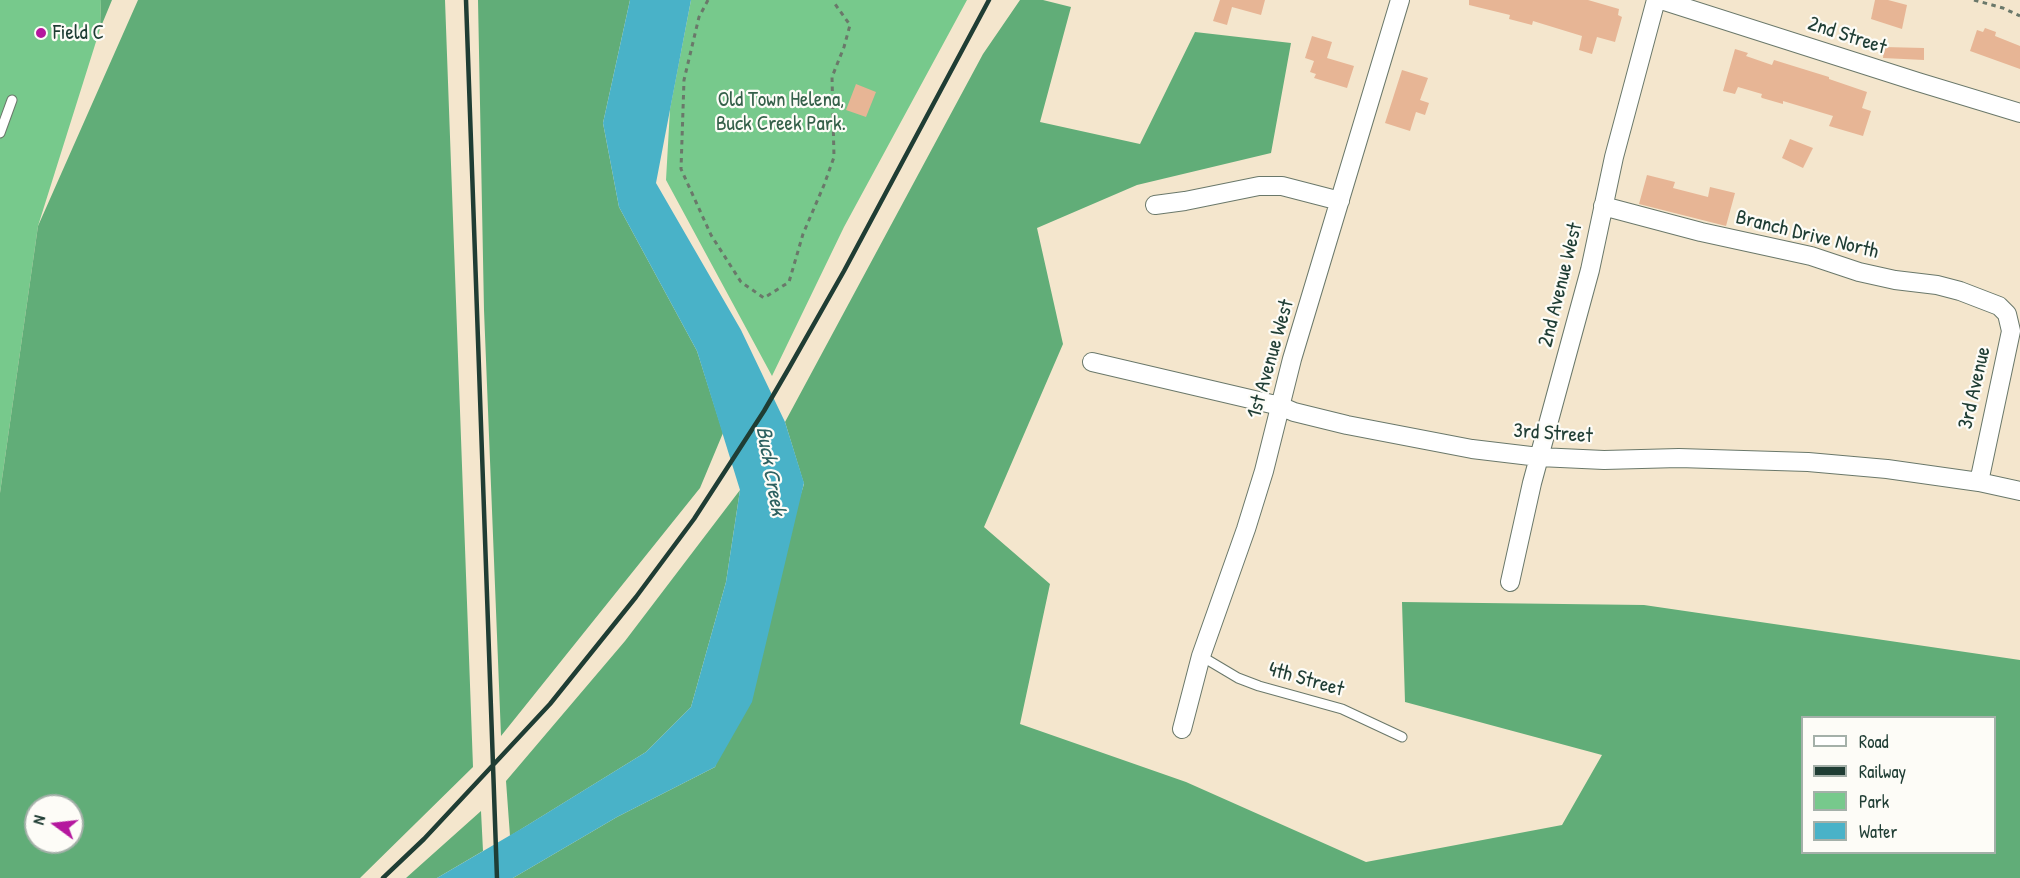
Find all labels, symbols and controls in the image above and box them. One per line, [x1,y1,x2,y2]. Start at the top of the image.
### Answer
street label: 2nd Street [1804,11,1890,61]
place label: Field C [53,20,104,46]
marker: Field C [34,26,48,40]
park label: Old Town Helena, Buck Creek Park. [716,87,846,137]
street label: Branch Drive North [1733,205,1881,265]
street label: 2nd Avenue West [1533,220,1589,350]
street label: 1st Avenue West [1242,297,1300,421]
street label: 3rd Avenue [1953,344,1997,432]
street label: 3rd Street [1513,419,1593,449]
water label: Buck Creek [749,424,791,518]
street label: 4th Street [1265,657,1347,703]
legend [1801,716,1996,854]
text: Road [1859,729,1889,754]
text: Railway [1859,759,1906,784]
text: Park [1859,789,1889,814]
north arrow [24,794,84,854]
text: N [27,813,50,827]
text: Water [1859,819,1897,844]

